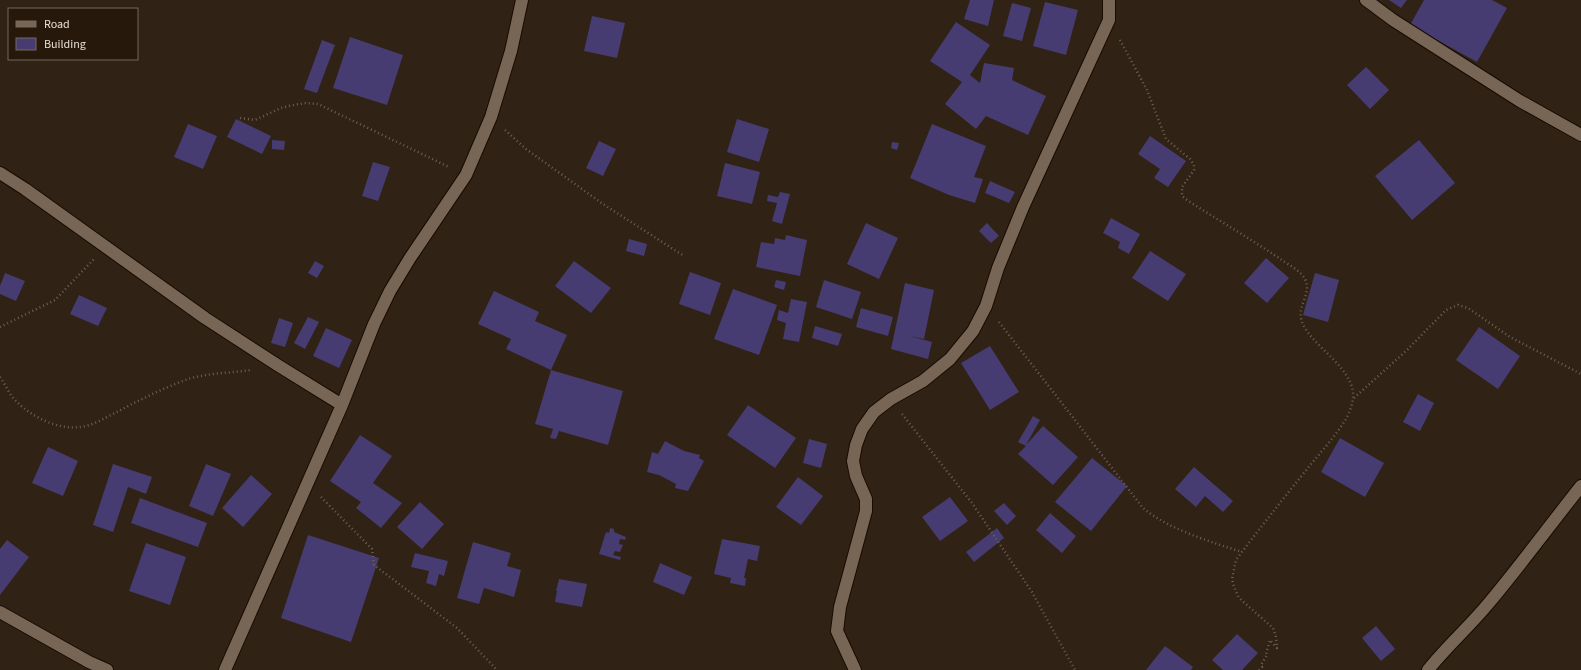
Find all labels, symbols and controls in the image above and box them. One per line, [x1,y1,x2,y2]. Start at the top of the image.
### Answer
legend [8,8,138,60]
text: Road [44,16,70,33]
text: Building [44,36,86,53]

